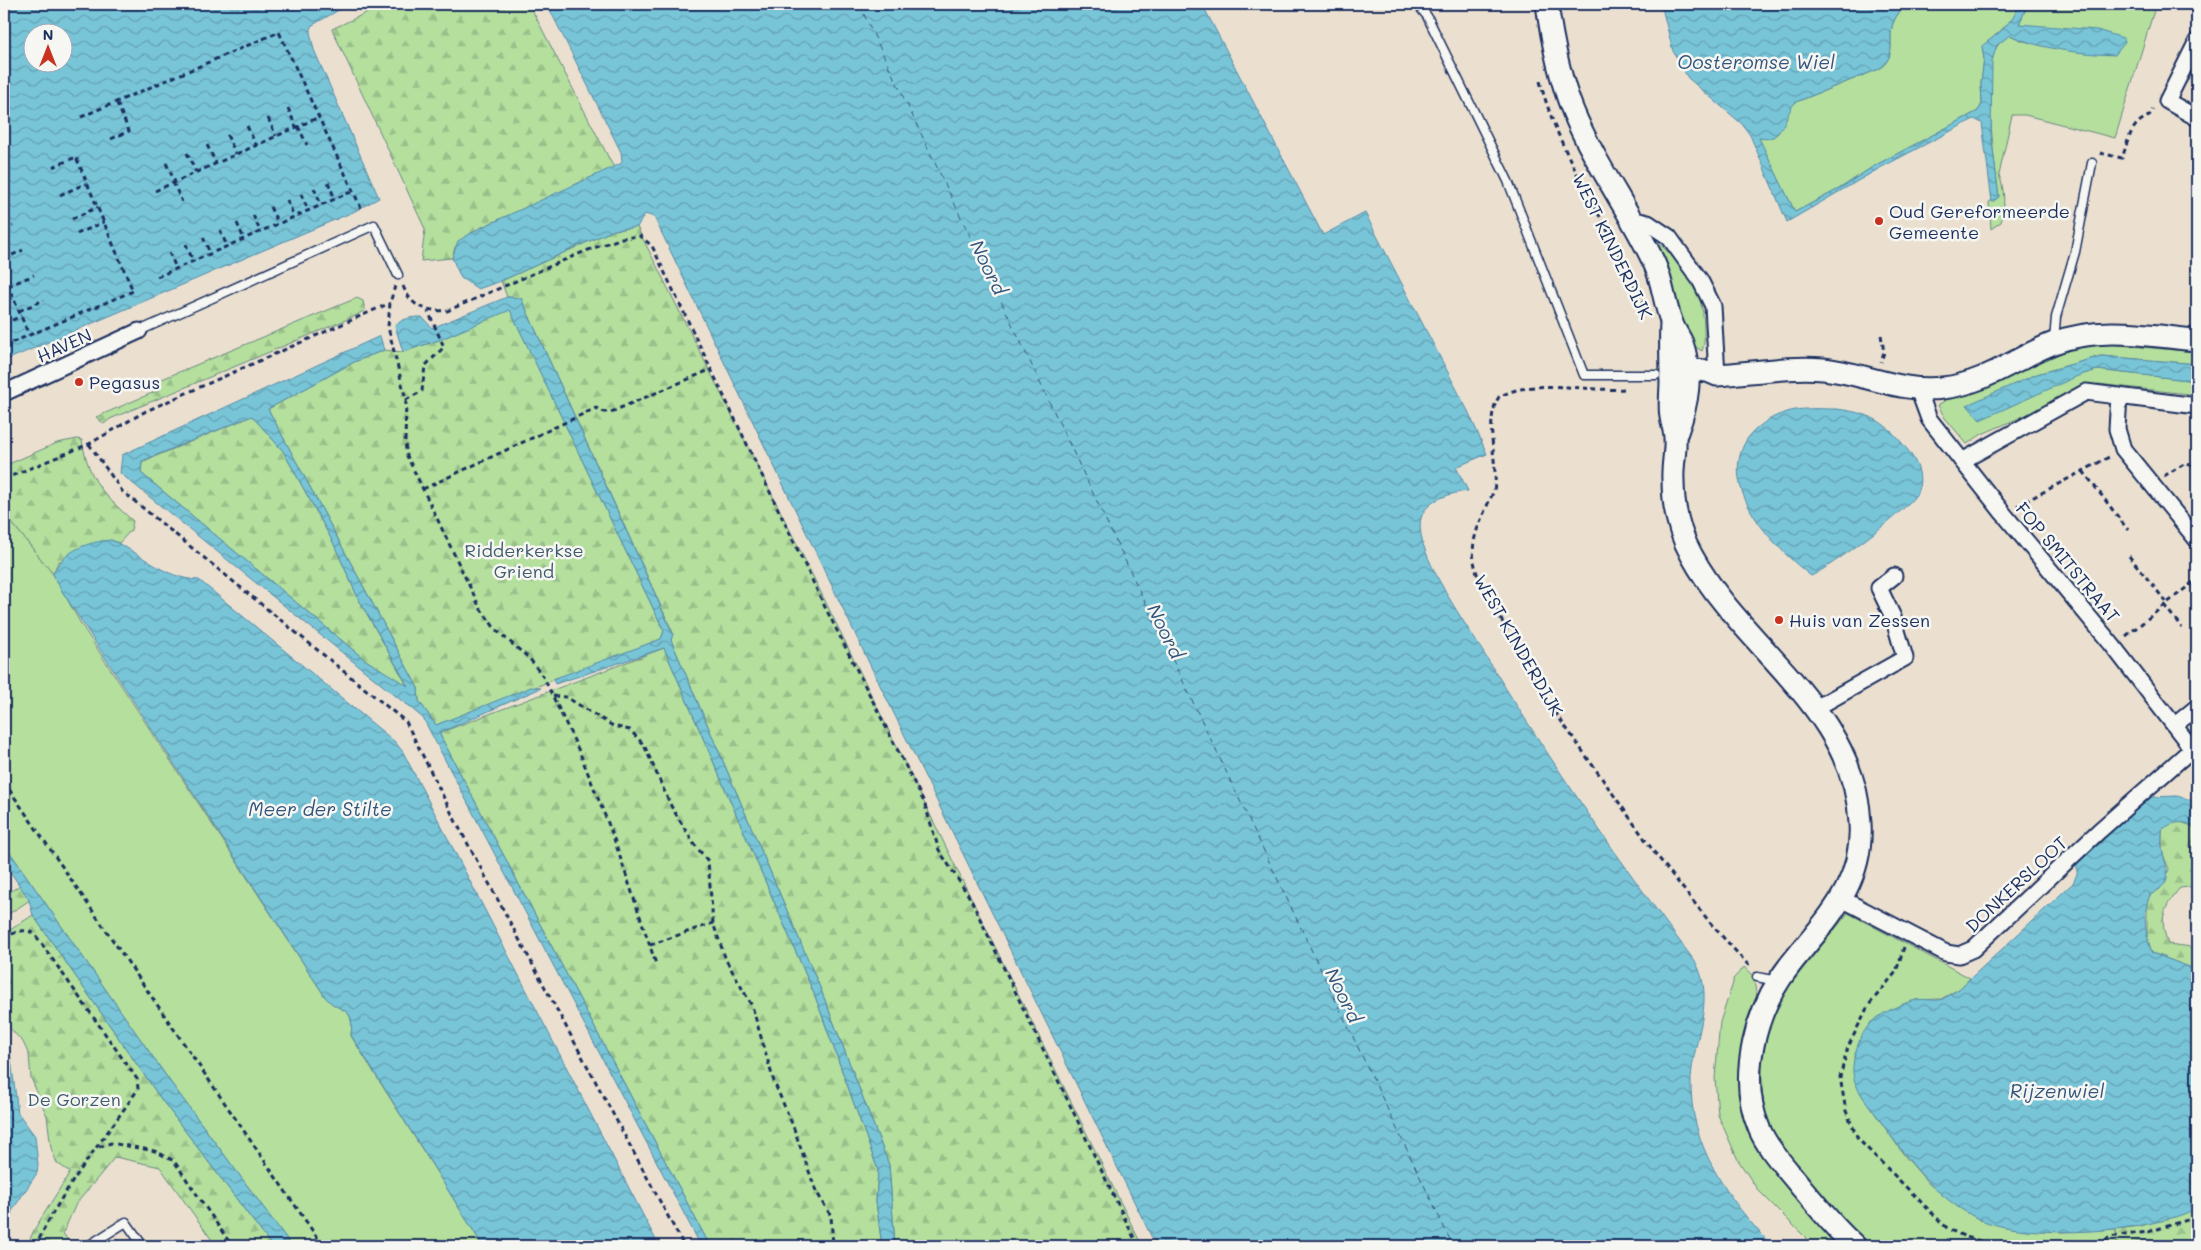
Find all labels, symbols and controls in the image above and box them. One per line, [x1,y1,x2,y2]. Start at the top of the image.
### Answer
north arrow [22,22,72,72]
text: N [43,25,53,44]
water label: Oosteromse Wiel [1677,49,1835,74]
street label: WEST KINDERDIJK [1567,169,1659,323]
place label: Oud Gereformeerde Gemeente [1889,199,2070,244]
marker: Oud Gereformeerde Gemeente [1873,215,1885,227]
water label: Noord [965,235,1013,299]
street label: HAVEN [33,322,95,368]
place label: Pegasus [89,370,160,394]
marker: Pegasus [73,376,85,388]
street label: FOP SMITSTRAAT [2011,497,2125,627]
park label: Ridderkerkse Griend [464,538,584,583]
street label: WEST KINDERDIJK [1469,570,1569,720]
water label: Noord [1142,599,1190,663]
place label: Huis van Zessen [1789,608,1930,632]
marker: Huis van Zessen [1773,614,1785,626]
water label: Meer der Stilte [248,796,392,821]
street label: DONKERSLOOT [1960,831,2072,937]
water label: Noord [1320,963,1368,1027]
water label: Rijzenwiel [2010,1078,2104,1103]
park label: De Gorzen [27,1087,121,1111]

